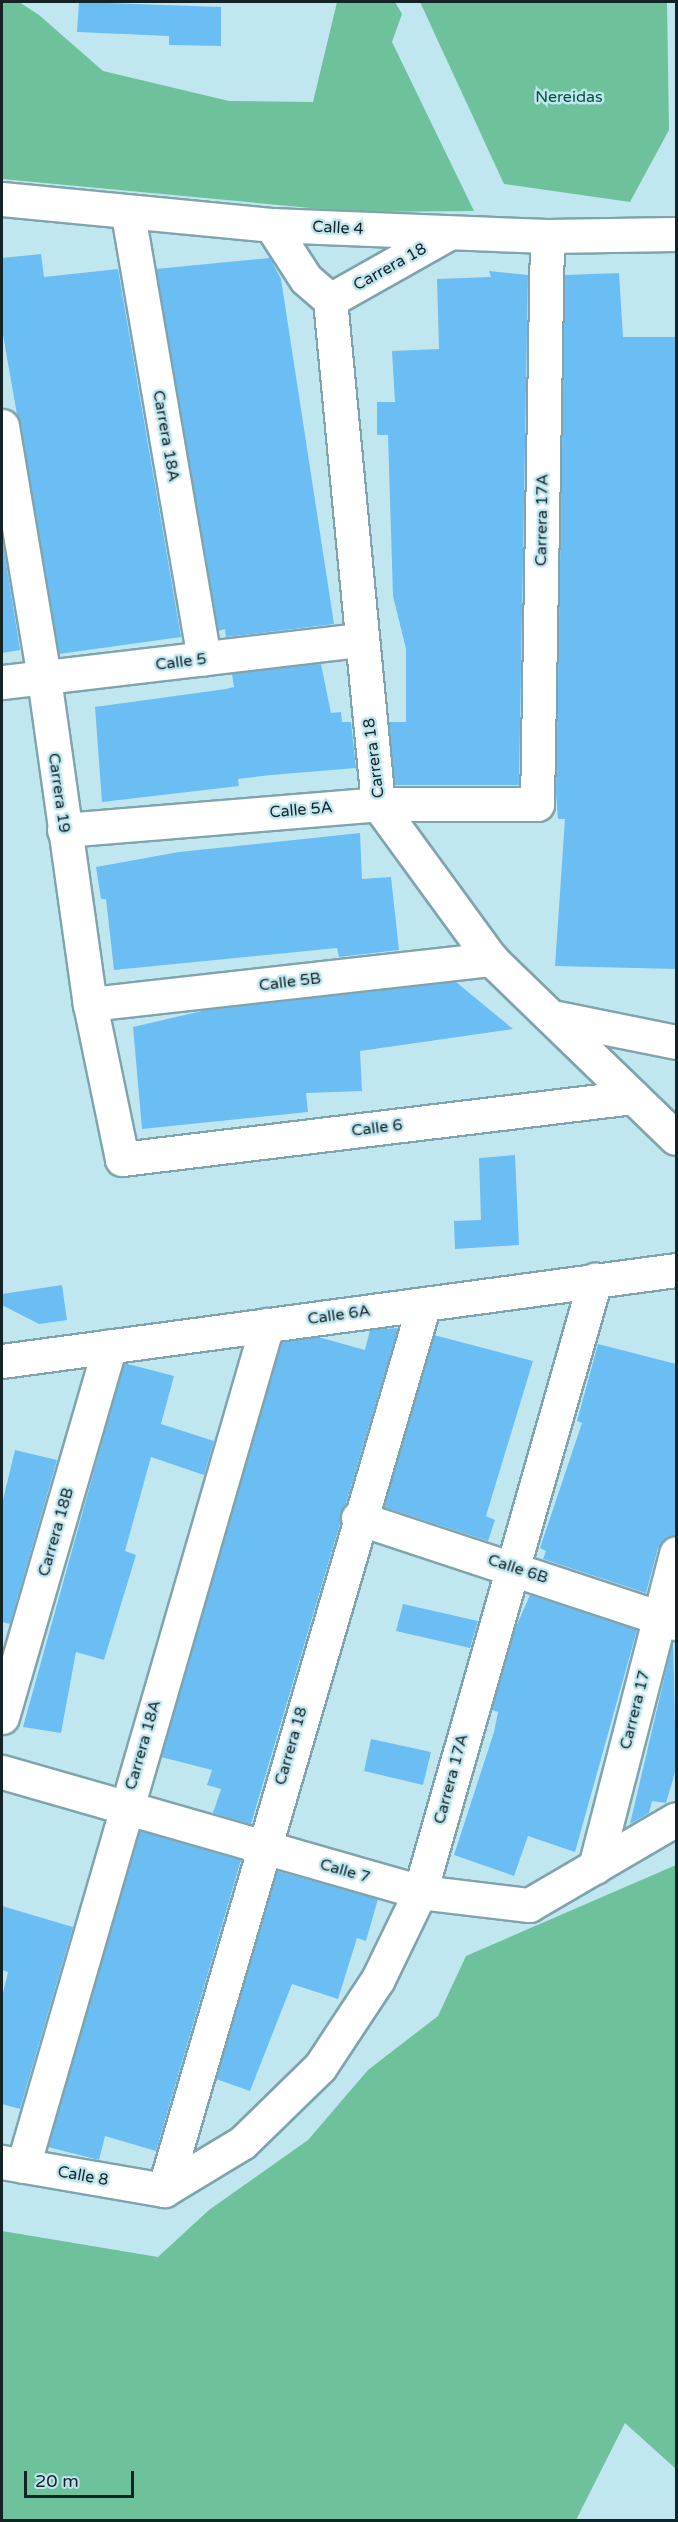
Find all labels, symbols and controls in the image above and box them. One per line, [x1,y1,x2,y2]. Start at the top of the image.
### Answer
park label: Nereidas [535,87,603,107]
street label: Calle 4 [312,217,364,239]
street label: Carrera 18 [350,239,430,295]
street label: Carrera 18A [149,389,183,483]
street label: Carrera 17A [532,474,552,566]
street label: Calle 5 [154,649,208,675]
street label: Carrera 18 [360,717,388,799]
street label: Carrera 19 [44,752,74,834]
street label: Calle 5A [269,798,333,822]
street label: Calle 5B [258,969,322,995]
street label: Calle 6 [350,1115,404,1141]
street label: Calle 6A [306,1301,372,1329]
street label: Carrera 18B [34,1485,78,1579]
street label: Calle 6B [485,1550,551,1588]
street label: Carrera 17 [616,1669,654,1751]
street label: Carrera 18A [121,1698,165,1792]
street label: Carrera 18 [271,1705,311,1787]
street label: Carrera 17A [430,1732,472,1826]
street label: Calle 7 [318,1855,372,1887]
street label: Calle 8 [56,2162,110,2190]
scale bar [27,2459,136,2497]
text: 20 m [35,2470,79,2492]

